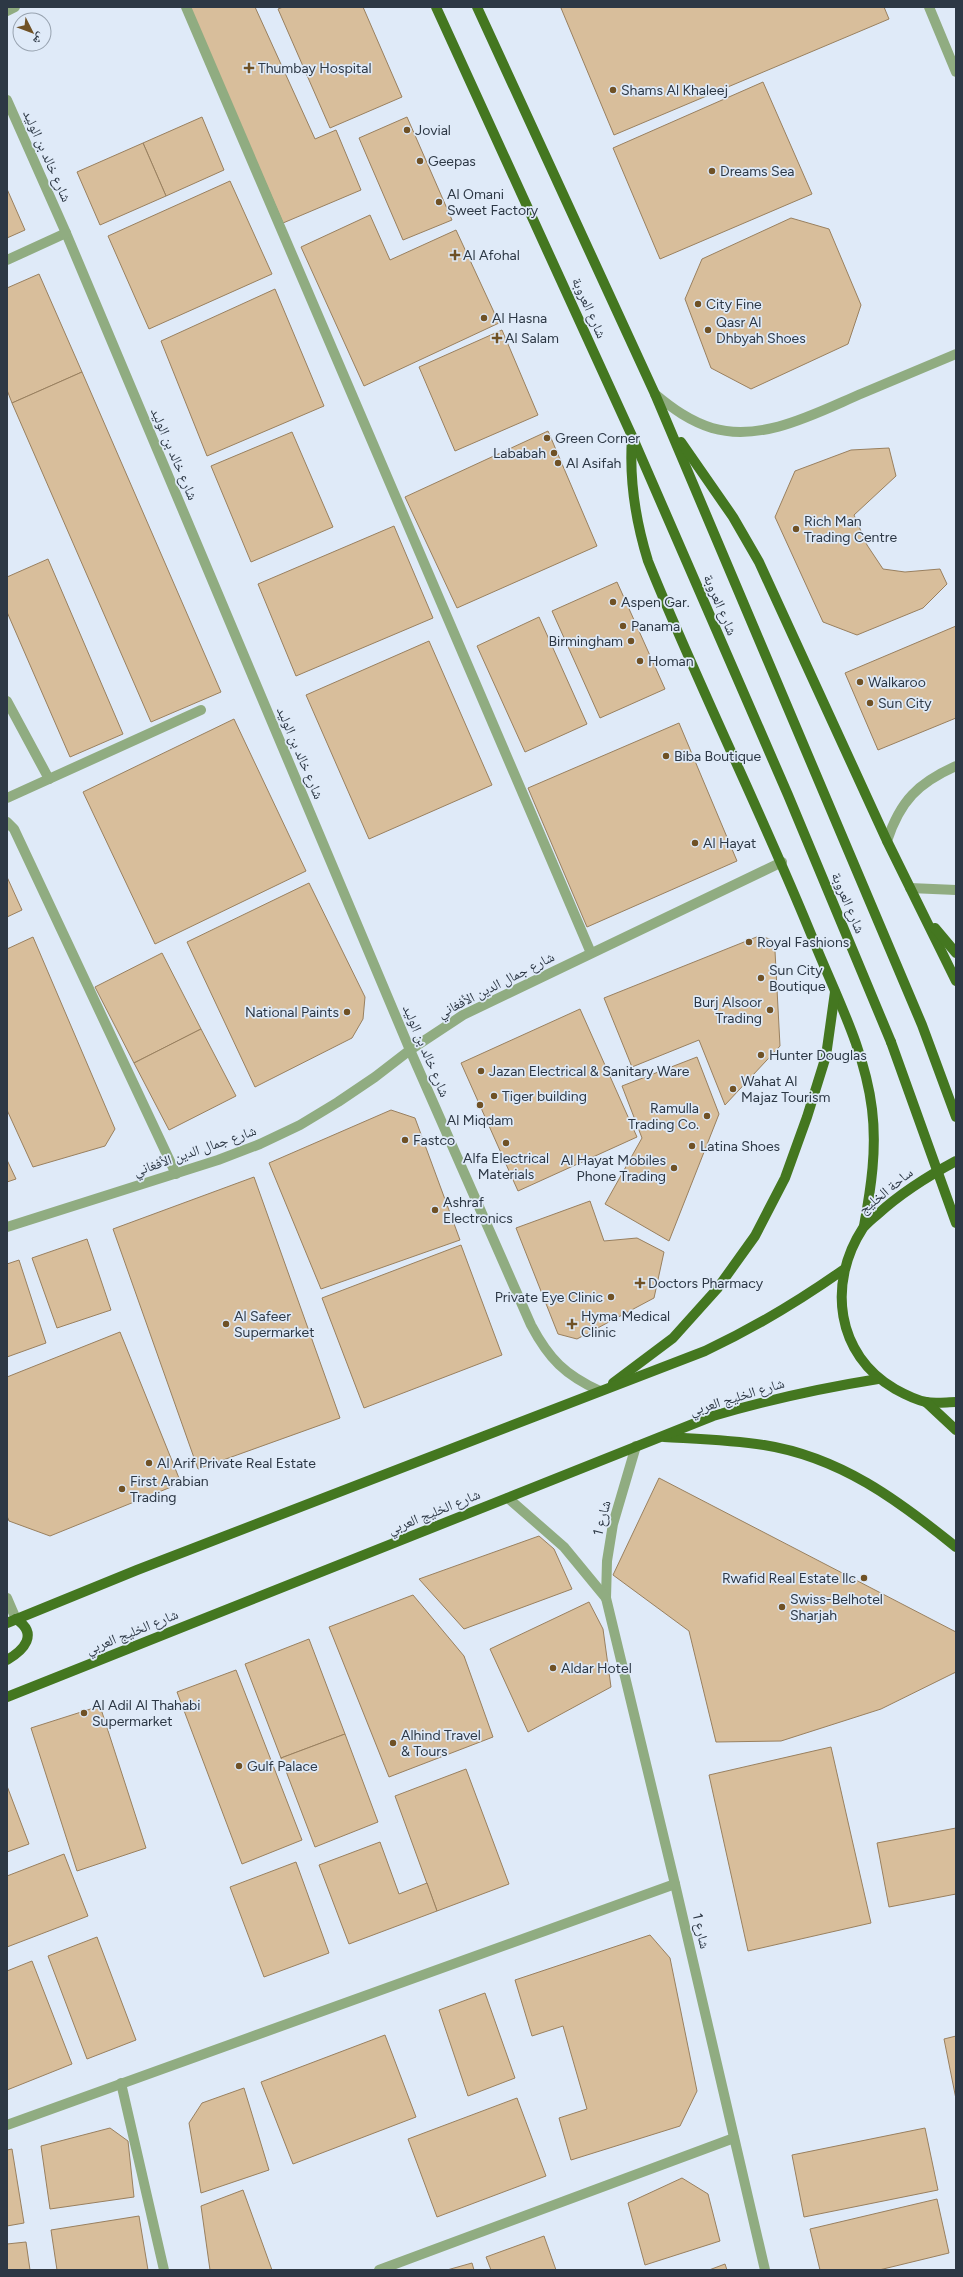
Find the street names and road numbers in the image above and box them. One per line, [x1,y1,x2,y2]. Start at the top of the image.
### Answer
street label: شارع خالد بن الوليد [18,108,75,205]
street label: شارع العروبة [567,275,610,341]
street label: شارع خالد بن الوليد [146,405,201,503]
street label: شارع العروبة [699,572,740,638]
street label: شارع خالد بن الوليد [272,704,327,802]
street label: شارع العروبة [827,870,868,936]
street label: شارع جمال الدين الأفغاني [435,948,558,1024]
street label: شارع خالد بن الوليد [398,1002,453,1100]
street label: شارع جمال الدين الأفغاني [131,1122,259,1182]
street label: ساحة الخليج [855,1164,917,1219]
street label: شارع الخليج العربي [688,1375,787,1422]
street label: شارع الخليج العربي [385,1486,484,1541]
street label: شارع 1 [589,1499,616,1538]
street label: شارع الخليج العربي [83,1606,182,1661]
street label: شارع 1 [688,1912,713,1951]

